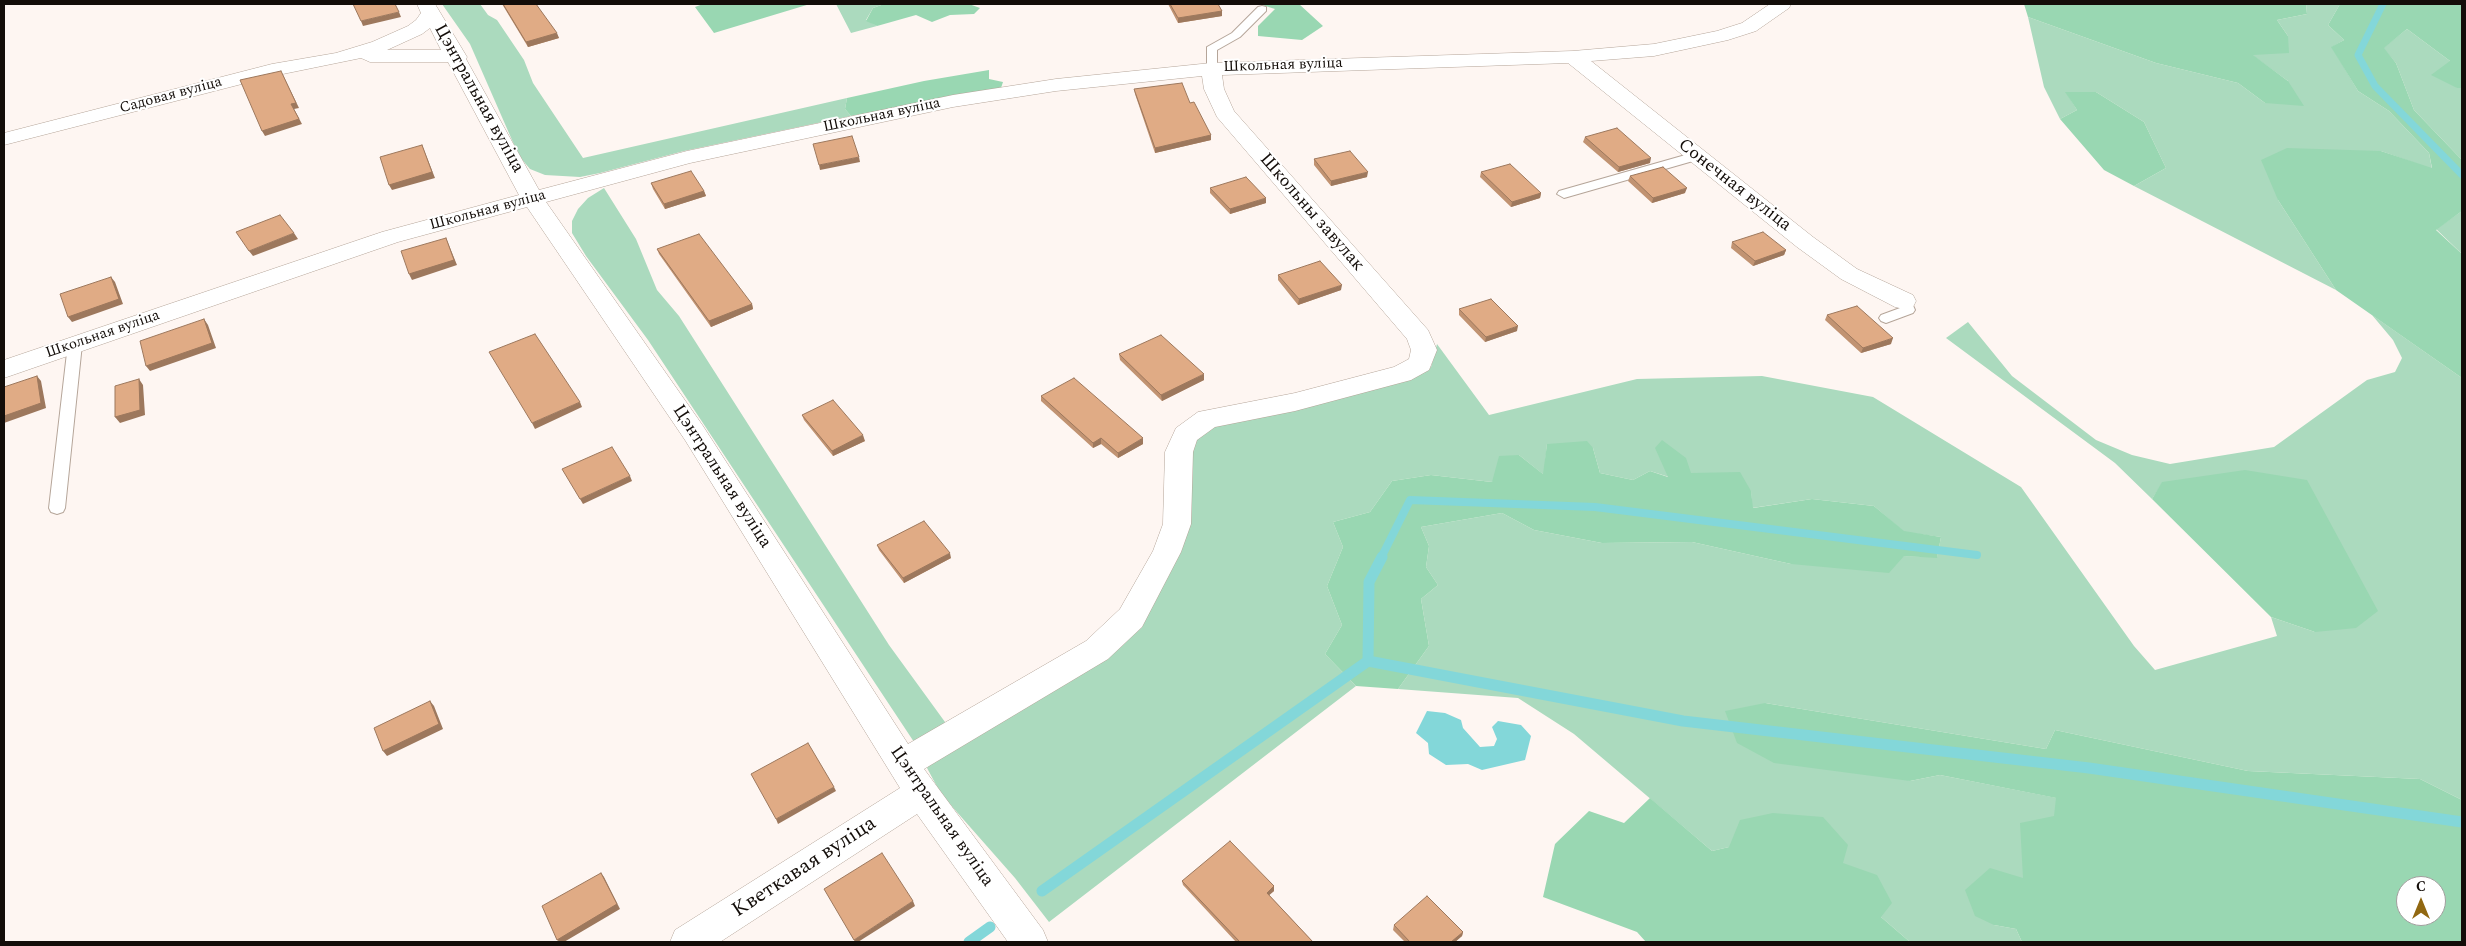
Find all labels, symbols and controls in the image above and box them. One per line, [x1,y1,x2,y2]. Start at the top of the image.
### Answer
street label: Цэнтральная вуліца [428,21,528,177]
street label: Школьная вуліца [1223,55,1343,77]
street label: Садовая вуліца [118,74,224,118]
street label: Школьная вуліца [822,95,942,137]
street label: Сонечная вуліца [1673,135,1795,237]
street label: Школьны завулак [1254,150,1368,276]
street label: Школьная вуліца [428,187,548,235]
street label: Школьная вуліца [44,307,162,363]
street label: Цэнтральная вуліца [667,401,775,553]
street label: Цэнтральная вуліца [884,743,998,891]
street label: Кветкавая вуліца [728,812,882,924]
north arrow [2396,876,2446,926]
text: С [2416,876,2426,897]

